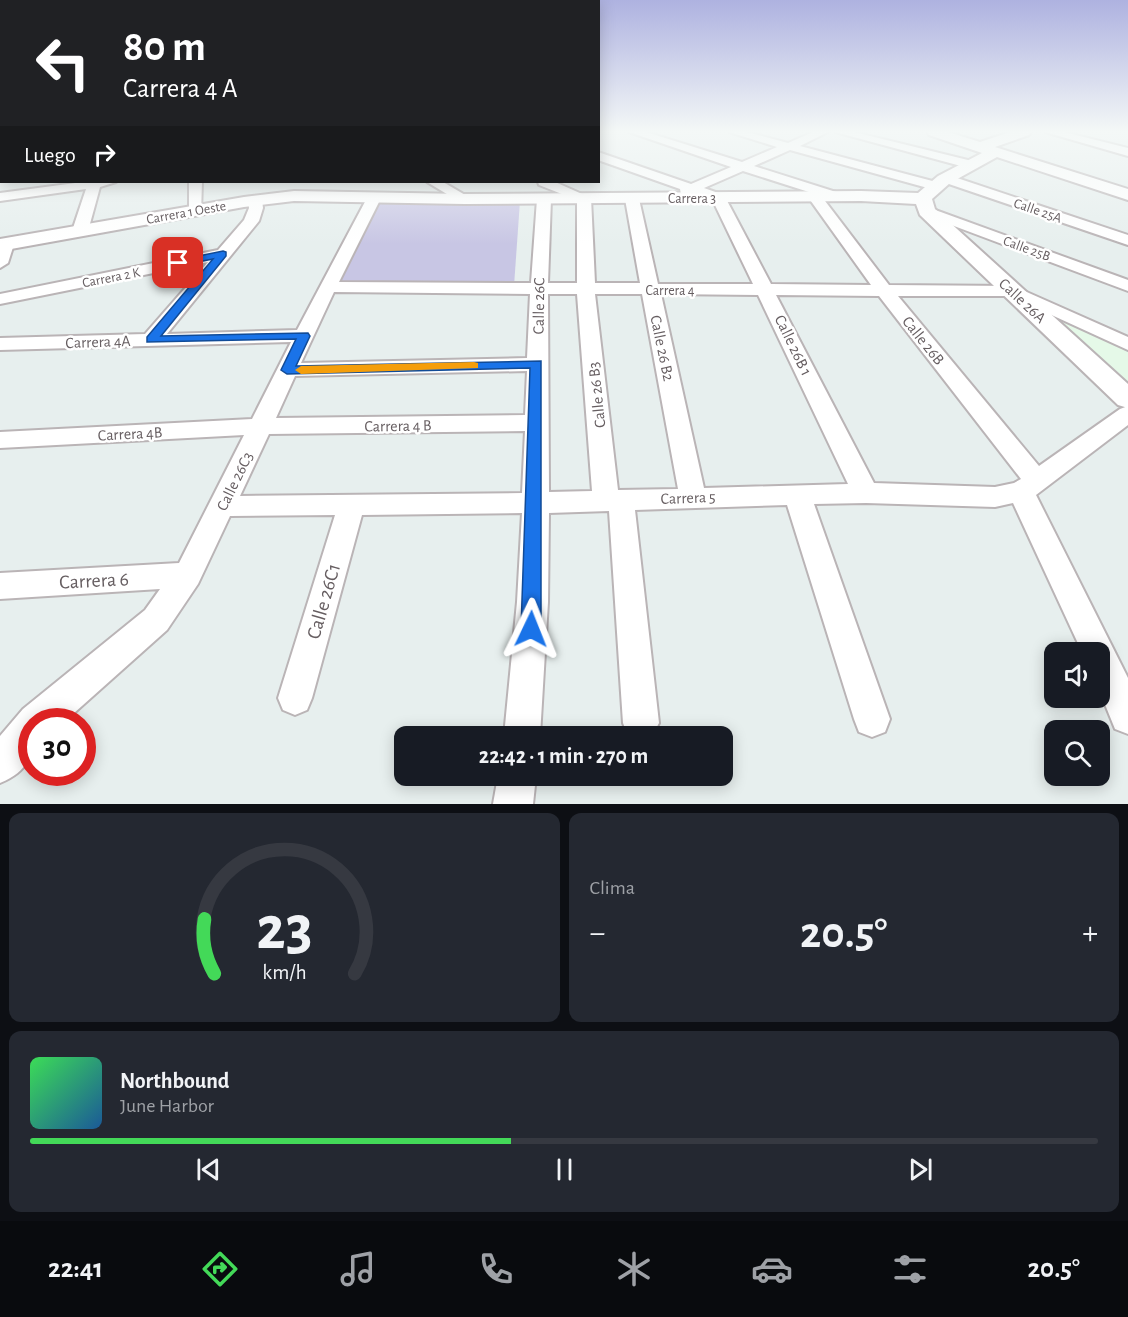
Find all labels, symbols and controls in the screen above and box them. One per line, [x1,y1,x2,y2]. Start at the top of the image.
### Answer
icon: left [24,24,102,102]
text: 80 m [123,26,206,68]
text: Carrera 4 A [123,75,238,102]
icon: right [88,138,121,171]
text: Luego [24,144,76,166]
street label: Carrera 3 [668,192,716,206]
street label: Calle 25A [1012,196,1063,226]
street label: Carrera 1 Oeste [145,199,227,227]
street label: Calle 25B [1001,234,1052,264]
pin [152,237,203,288]
icon: arrive [161,246,194,279]
street label: Carrera 2 K [81,265,142,290]
street label: Calle 26A [996,275,1049,326]
street label: Calle 26C [531,277,547,335]
street label: Carrera 4 [646,284,695,298]
street label: Calle 26B 1 [772,313,815,378]
street label: Calle 26B [899,313,947,368]
street label: Calle 26 B2 [647,314,677,383]
street label: Carrera 4A [65,333,131,351]
street label: Calle 26 B3 [586,361,608,429]
street label: Carrera 4 B [364,417,432,435]
street label: Carrera 4B [97,424,163,444]
street label: Calle 26C3 [214,449,256,513]
street label: Carrera 5 [660,489,716,507]
street label: Calle 26C1 [304,561,344,641]
street label: Carrera 6 [59,569,129,593]
position arrow [499,597,563,661]
map controls [1044,642,1110,786]
button: sound [1044,642,1110,708]
speed limit sign: 30 [18,708,96,786]
button: search [1044,720,1110,786]
text: 22:42 · 1 min · 270 m [479,745,648,767]
text: Clima [590,878,635,898]
text: 23 [256,898,312,960]
text: 20.5° [800,911,888,956]
text: − [590,917,605,950]
text: + [1082,917,1098,950]
text: km/h [262,963,306,984]
text: Northbound [120,1070,229,1092]
text: June Harbor [120,1096,214,1116]
icon: previous [192,1153,225,1186]
icon: pause [548,1153,581,1186]
icon: next [904,1153,937,1186]
icon: directions [199,1248,241,1290]
icon: music [337,1248,379,1290]
icon: phone [475,1248,517,1290]
icon: climate [613,1248,655,1290]
icon: car [751,1248,793,1290]
icon: filters [889,1248,931,1290]
text: 22:41 [48,1255,103,1282]
text: 20.5° [1027,1255,1080,1282]

